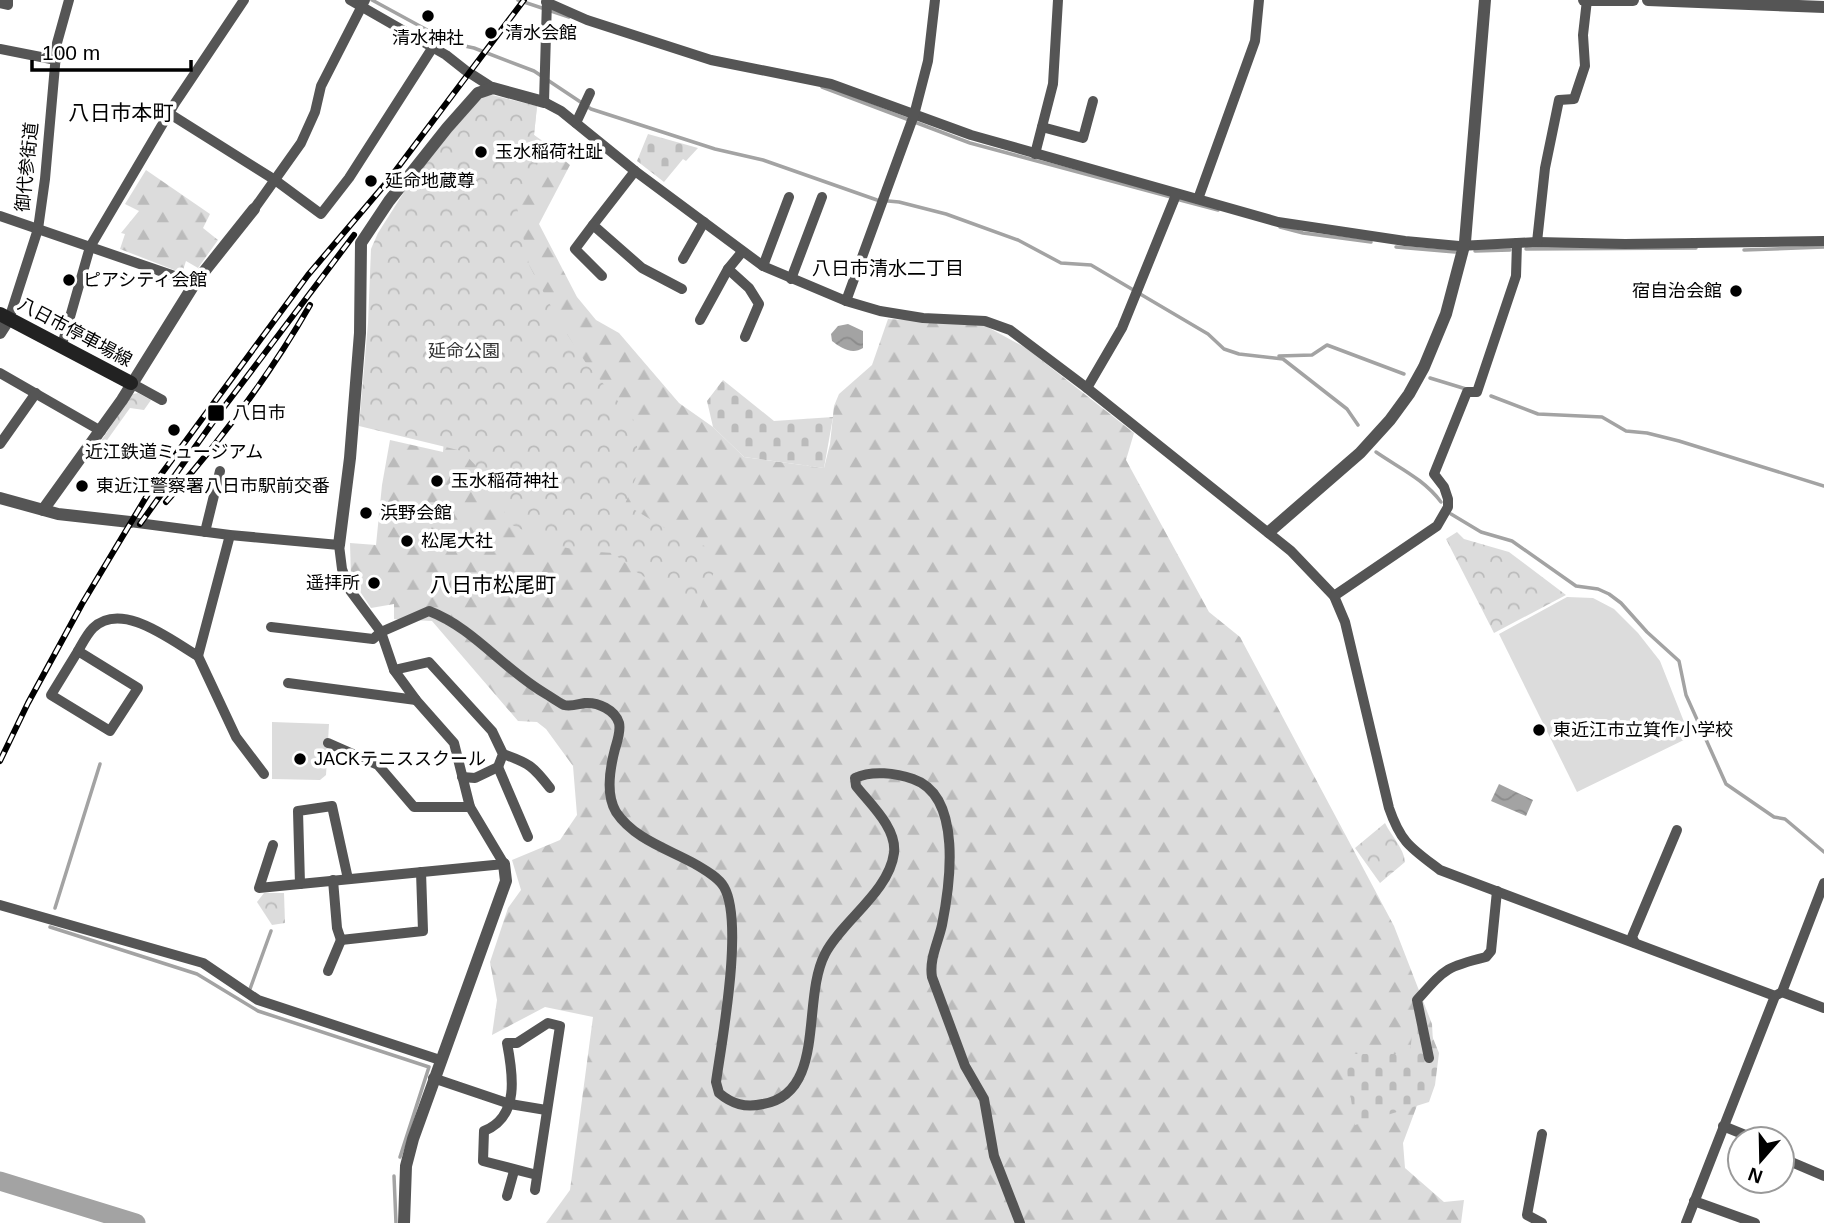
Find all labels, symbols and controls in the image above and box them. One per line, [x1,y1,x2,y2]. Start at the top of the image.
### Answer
marker: 清水神社 [420,8,436,24]
place label: 清水会館 [505,23,577,43]
marker: 清水会館 [483,25,499,41]
scale bar [32,28,191,72]
place label: 清水神社 [392,28,464,48]
text: 100 m [42,41,100,64]
district label: 八日市本町 [69,101,174,124]
street label: 御代参街道 [12,121,42,213]
place label: 玉水稲荷社趾 [495,142,603,162]
marker: 玉水稲荷社趾 [473,144,489,160]
place label: 延命地蔵尊 [385,171,475,191]
marker: 延命地蔵尊 [363,173,379,189]
district label: 八日市清水二丁目 [812,258,964,279]
place label: ピアシティ会館 [83,270,207,290]
marker: ピアシティ会館 [61,272,77,288]
place label: 宿自治会館 [1632,281,1722,301]
marker: 宿自治会館 [1728,283,1744,299]
street label: 八日市停車場線 [15,294,135,370]
park label: 延命公園 [428,341,500,361]
marker: 八日市 [206,403,226,423]
place label: 八日市 [232,403,286,423]
marker: 近江鉄道ミュージアム [166,422,182,438]
place label: 近江鉄道ミュージアム [85,442,263,462]
place label: 玉水稲荷神社 [451,471,559,491]
marker: 玉水稲荷神社 [429,473,445,489]
place label: 東近江警察署八日市駅前交番 [96,476,330,496]
marker: 東近江警察署八日市駅前交番 [74,478,90,494]
place label: 浜野会館 [380,503,452,523]
marker: 浜野会館 [358,505,374,521]
place label: 松尾大社 [421,531,493,551]
marker: 松尾大社 [399,533,415,549]
place label: 遥拝所 [306,573,360,593]
district label: 八日市松尾町 [430,573,556,596]
marker: 遥拝所 [366,575,382,591]
place label: 東近江市立箕作小学校 [1553,720,1733,740]
marker: 東近江市立箕作小学校 [1531,722,1547,738]
place label: JACKテニススクール [314,749,486,769]
marker: JACKテニススクール [292,751,308,767]
north arrow [1726,1125,1796,1195]
text: N [1745,1163,1765,1188]

